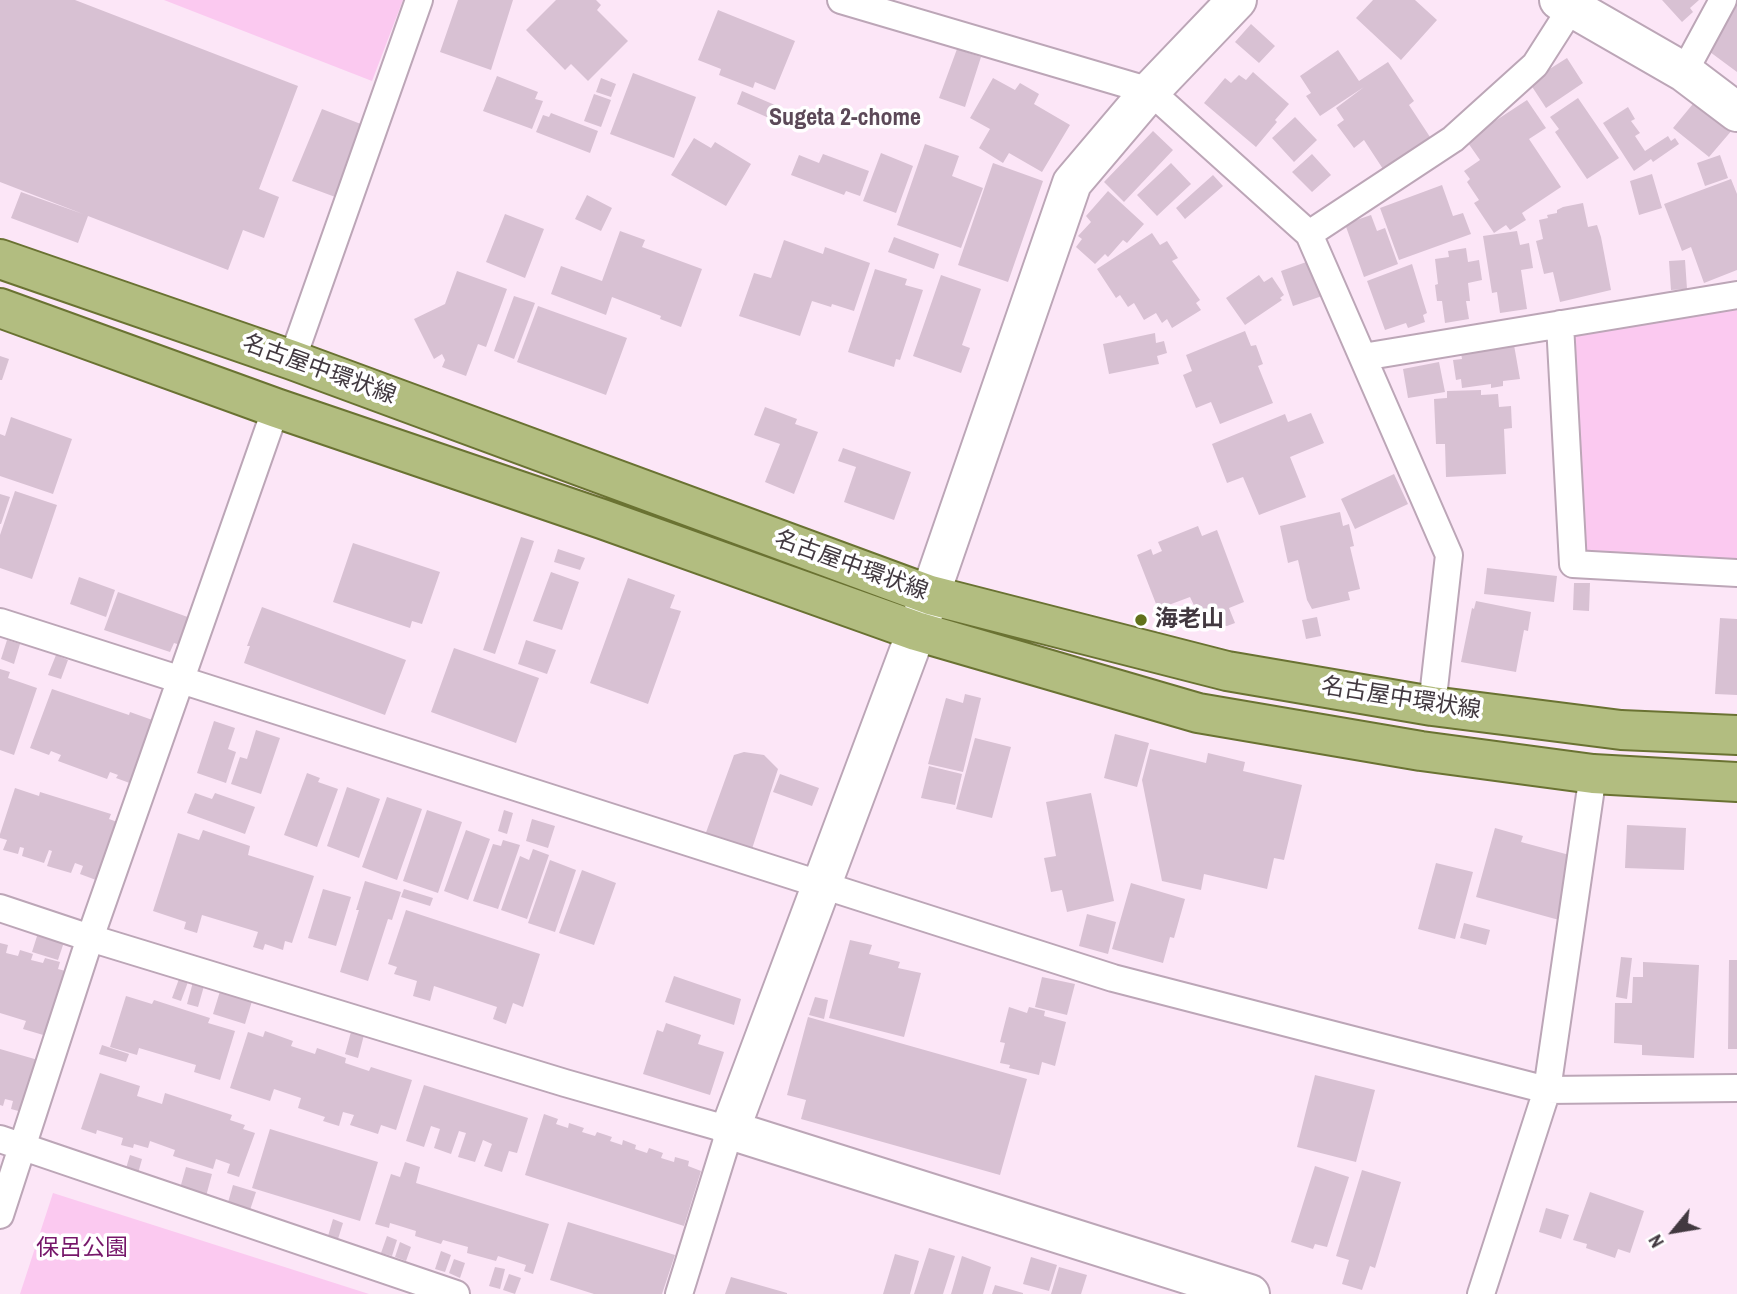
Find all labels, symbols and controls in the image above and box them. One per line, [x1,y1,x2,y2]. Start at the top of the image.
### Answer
district label: Sugeta 2-chome [769,105,921,133]
street label: 名古屋中環状線 [239,329,399,411]
street label: 名古屋中環状線 [771,525,931,607]
place label: 海老山 [1155,606,1224,634]
marker: 海老山 [1133,612,1149,628]
street label: 名古屋中環状線 [1319,673,1483,725]
north arrow [1639,1196,1709,1266]
text: N [1642,1230,1670,1253]
park label: 保呂公園 [36,1235,128,1263]

